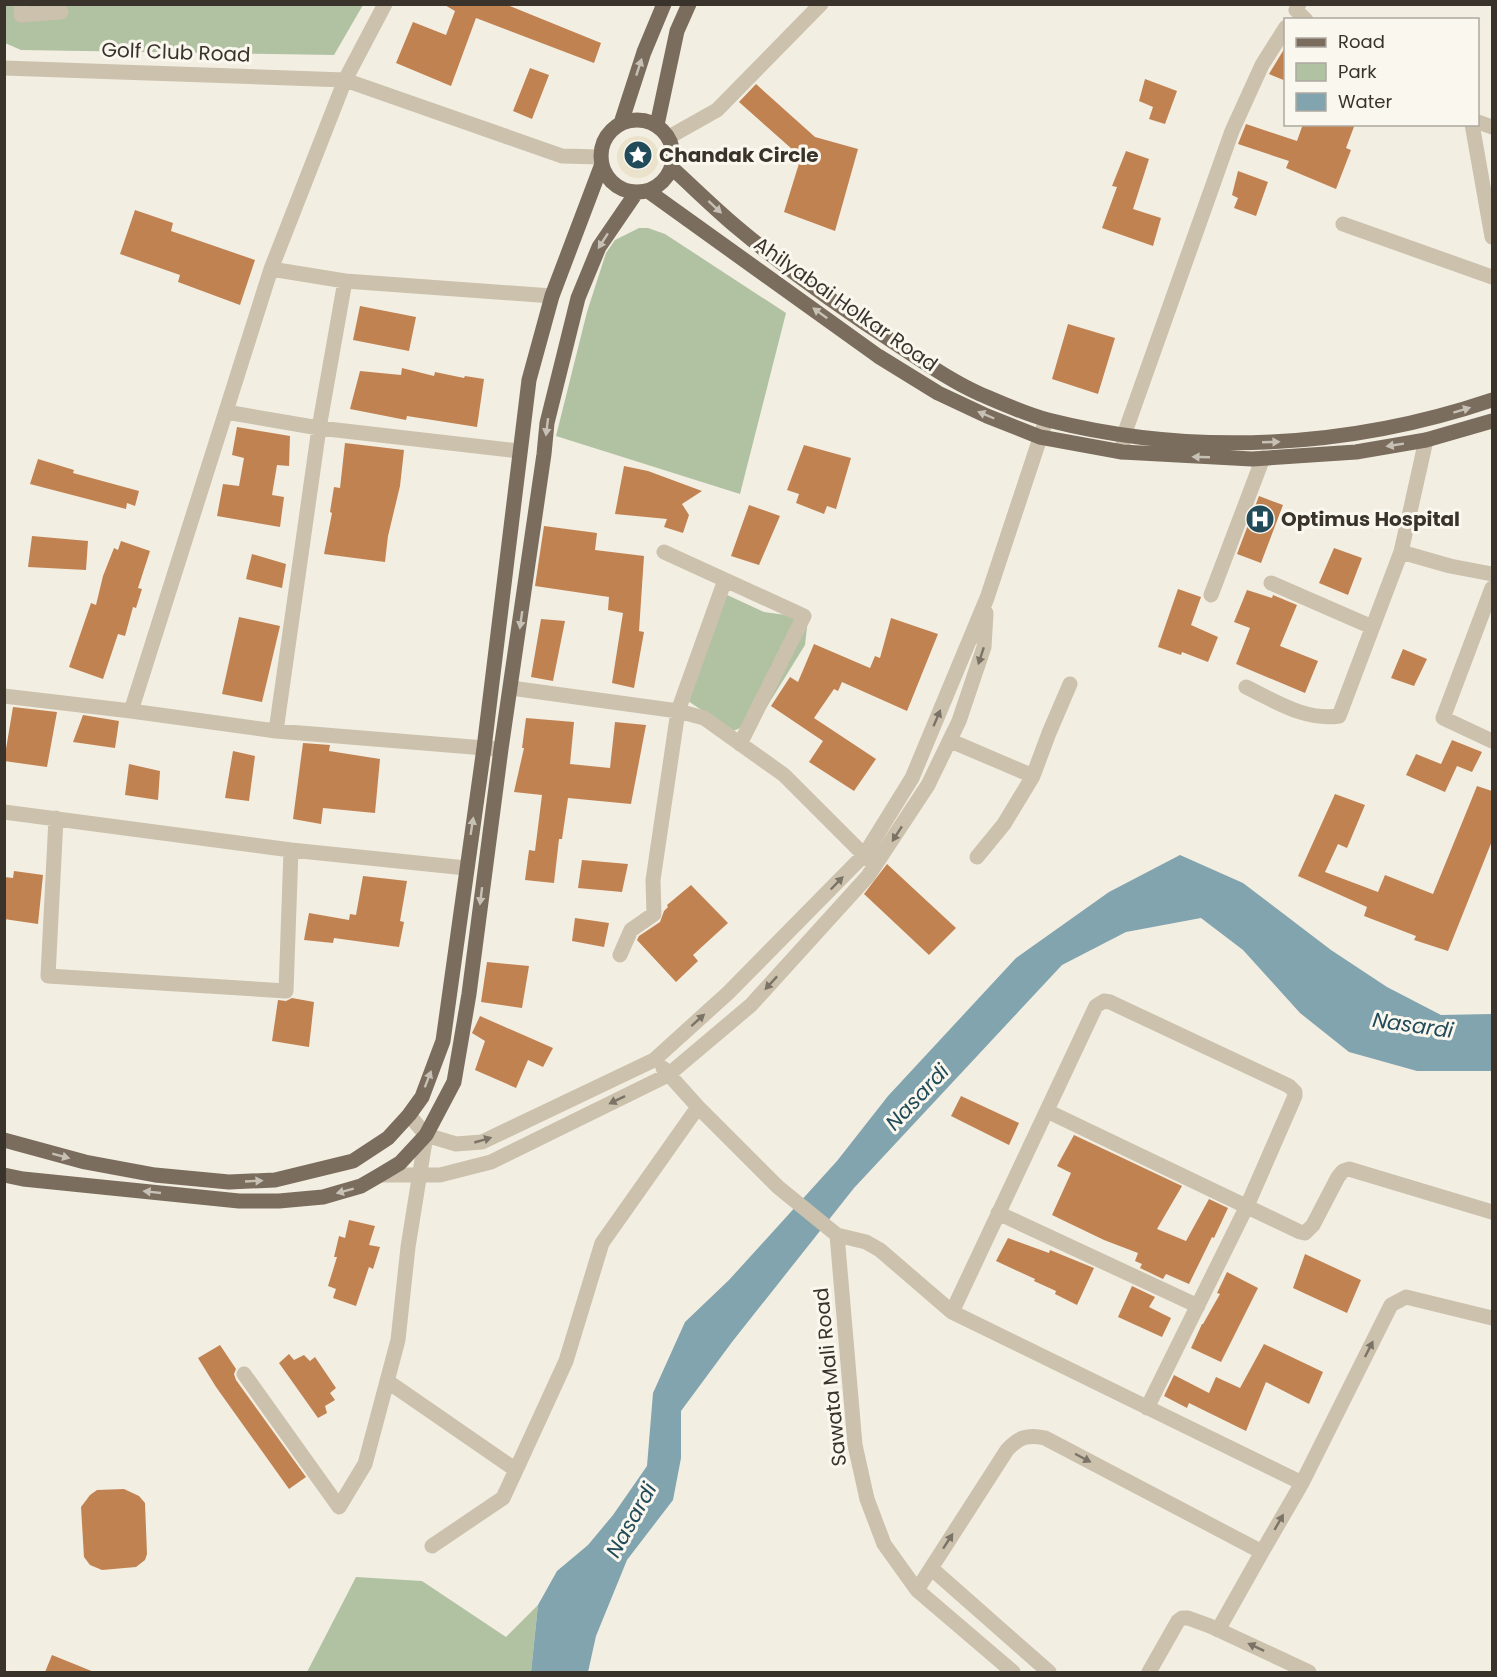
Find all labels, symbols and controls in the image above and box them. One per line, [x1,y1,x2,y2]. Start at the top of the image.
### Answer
legend [1284,18,1479,126]
text: Road [1338,29,1385,54]
street label: Golf Club Road [101,35,251,69]
one-way arrow [635,58,644,76]
text: Park [1338,59,1377,84]
text: Water [1338,89,1392,114]
place icon: Chandak Circle [622,139,654,171]
place label: Chandak Circle [659,141,819,169]
one-way arrow [708,200,723,214]
street label: Ahilyabai Holkar Road [749,230,943,378]
one-way arrow [598,233,609,249]
one-way arrow [813,308,828,320]
one-way arrow [1453,405,1471,414]
one-way arrow [976,410,994,420]
one-way arrow [543,417,552,436]
one-way arrow [1261,437,1280,446]
one-way arrow [1385,441,1404,450]
one-way arrow [1191,453,1210,462]
hospital icon: Optimus Hospital [1244,503,1276,535]
place label: Optimus Hospital [1281,505,1460,533]
one-way arrow [516,611,525,630]
one-way arrow [975,647,985,665]
one-way arrow [932,709,942,727]
one-way arrow [468,816,477,835]
one-way arrow [891,826,902,842]
one-way arrow [829,877,843,891]
one-way arrow [476,887,486,906]
one-way arrow [764,975,778,990]
water label: Nasardi [1371,1005,1456,1045]
one-way arrow [690,1014,705,1027]
water label: Nasardi [879,1057,956,1137]
one-way arrow [424,1070,433,1088]
one-way arrow [609,1095,626,1105]
one-way arrow [474,1135,492,1144]
one-way arrow [52,1152,70,1161]
one-way arrow [244,1176,263,1185]
one-way arrow [336,1186,354,1196]
one-way arrow [142,1187,161,1197]
street label: Sawata Mali Road [807,1286,853,1468]
one-way arrow [1365,1340,1374,1357]
one-way arrow [1075,1453,1092,1463]
water label: Nasardi [599,1477,664,1563]
one-way arrow [1274,1514,1285,1530]
one-way arrow [943,1533,954,1549]
one-way arrow [1247,1643,1264,1652]

